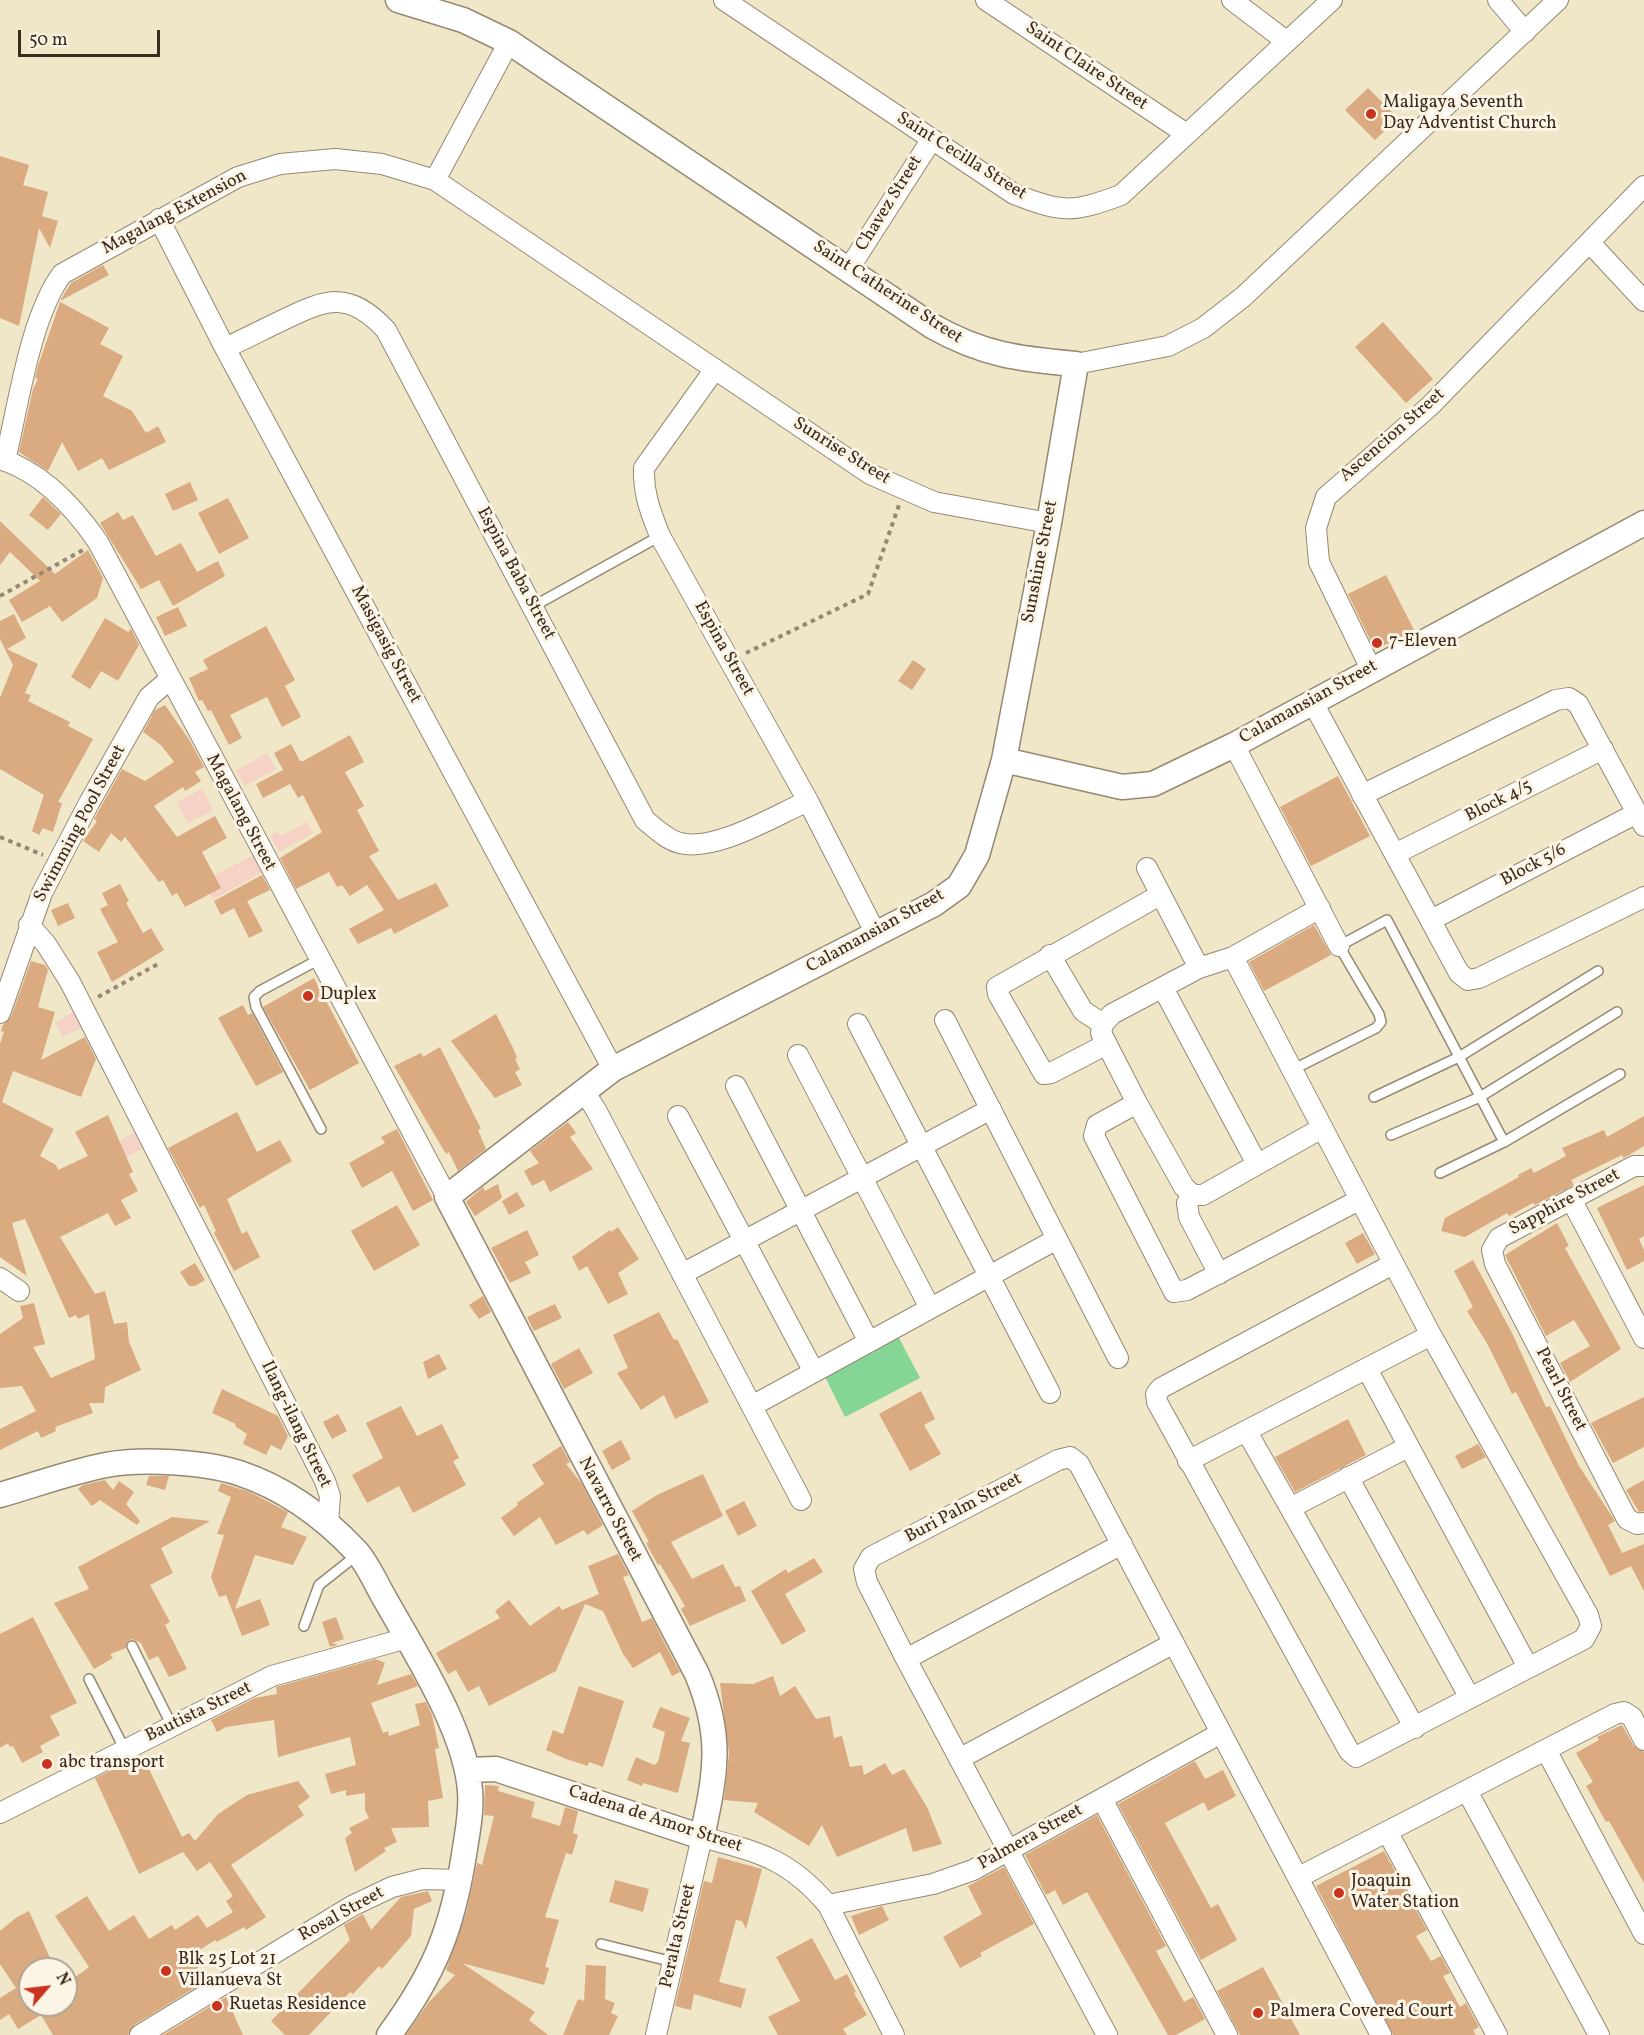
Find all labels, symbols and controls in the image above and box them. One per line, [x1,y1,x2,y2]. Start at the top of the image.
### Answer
scale bar [21,18,164,56]
street label: Saint Claire Street [1021,18,1151,116]
text: 50 m [29,28,68,53]
place label: Maligaya Seventh Day Adventist Church [1383,93,1557,136]
marker: Maligaya Seventh Day Adventist Church [1364,107,1378,121]
street label: Saint Cecilla Street [892,108,1030,206]
street label: Chavez Street [852,152,928,256]
street label: Magalang Extension [99,166,251,260]
street label: Saint Catherine Street [808,237,966,349]
street label: Ascencion Street [1336,384,1450,488]
street label: Sunrise Street [788,413,894,491]
street label: Sunshine Street [1018,499,1064,625]
street label: Espina Baba Street [471,504,559,644]
street label: Masigasig Street [345,582,425,708]
street label: Espina Street [688,598,758,700]
place label: 7-Eleven [1389,632,1457,654]
marker: 7-Eleven [1370,636,1384,650]
street label: Calamansian Street [1236,656,1382,750]
street label: Swimming Pool Street [30,742,132,906]
street label: Magalang Street [200,751,280,875]
street label: Block 4/5 [1462,776,1536,828]
street label: Block 5/6 [1498,840,1570,892]
street label: Calamansian Street [803,885,949,979]
place label: Duplex [320,985,377,1007]
marker: Duplex [301,989,315,1003]
street label: Sapphire Street [1506,1165,1624,1241]
street label: Pearl Street [1530,1344,1590,1436]
street label: Ilang-ilang Street [255,1358,335,1492]
street label: Navarro Street [572,1454,646,1566]
street label: Buri Palm Street [902,1469,1026,1549]
street label: Bautista Street [142,1678,256,1748]
place label: abc transport [59,1753,164,1775]
marker: abc transport [40,1757,54,1771]
street label: Cadena de Amor Street [565,1782,745,1858]
street label: Palmera Street [975,1800,1087,1876]
place label: Joaquin Water Station [1351,1872,1459,1914]
street label: Peralta Street [656,1882,702,1990]
street label: Rosal Street [296,1883,388,1947]
marker: Joaquin Water Station [1332,1886,1346,1900]
place label: Blk 25 Lot 21 Villanueva St [178,1950,282,1992]
north arrow [18,1957,78,2017]
marker: Blk 25 Lot 21 Villanueva St [159,1964,173,1978]
text: N [50,1969,75,1990]
place label: Ruetas Residence [229,1995,366,2017]
marker: Ruetas Residence [210,1999,224,2013]
place label: Palmera Covered Court [1270,2002,1454,2024]
marker: Palmera Covered Court [1251,2006,1265,2020]

